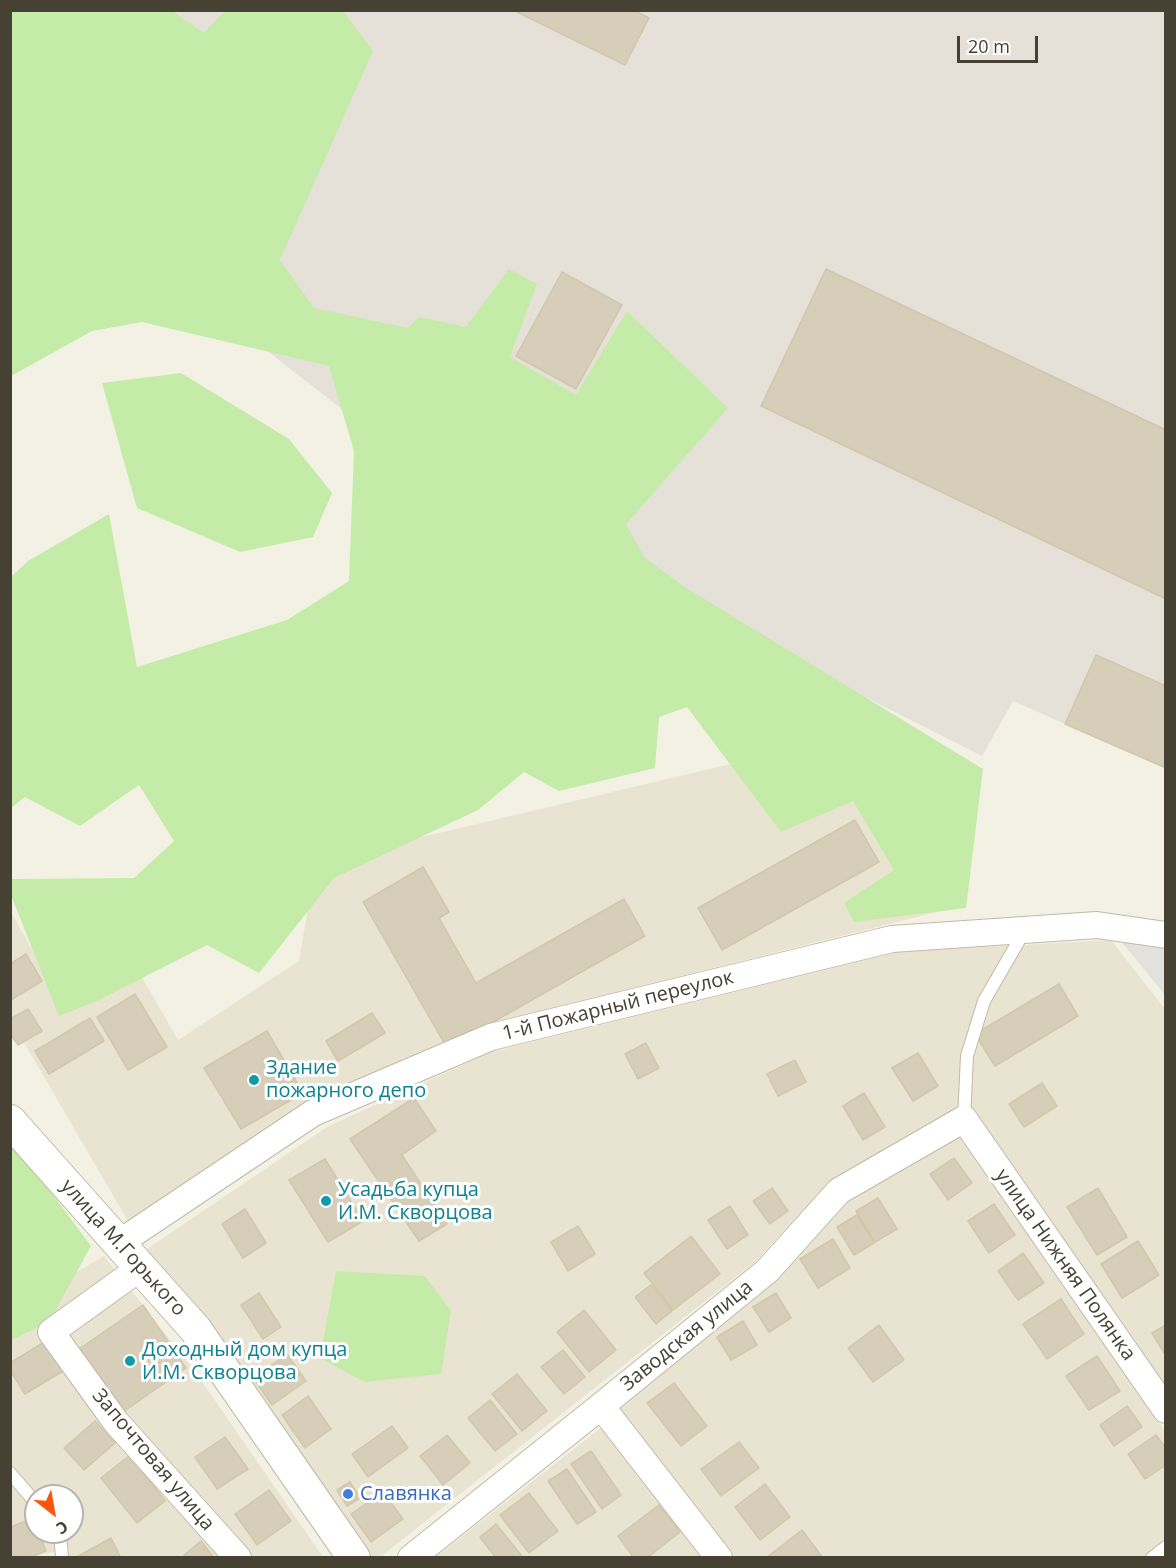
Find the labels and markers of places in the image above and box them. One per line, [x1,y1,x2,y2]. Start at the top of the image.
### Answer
place label: Здание пожарного депо [266,1056,426,1103]
marker: Здание пожарного депо [247,1073,261,1087]
place label: Усадьба купца И.М. Скворцова [338,1178,493,1225]
marker: Усадьба купца И.М. Скворцова [319,1194,333,1208]
place label: Доходный дом купца И.М. Скворцова [142,1338,347,1385]
marker: Доходный дом купца И.М. Скворцова [123,1354,137,1368]
place label: Славянка [360,1482,452,1506]
marker: Славянка [341,1487,355,1501]

